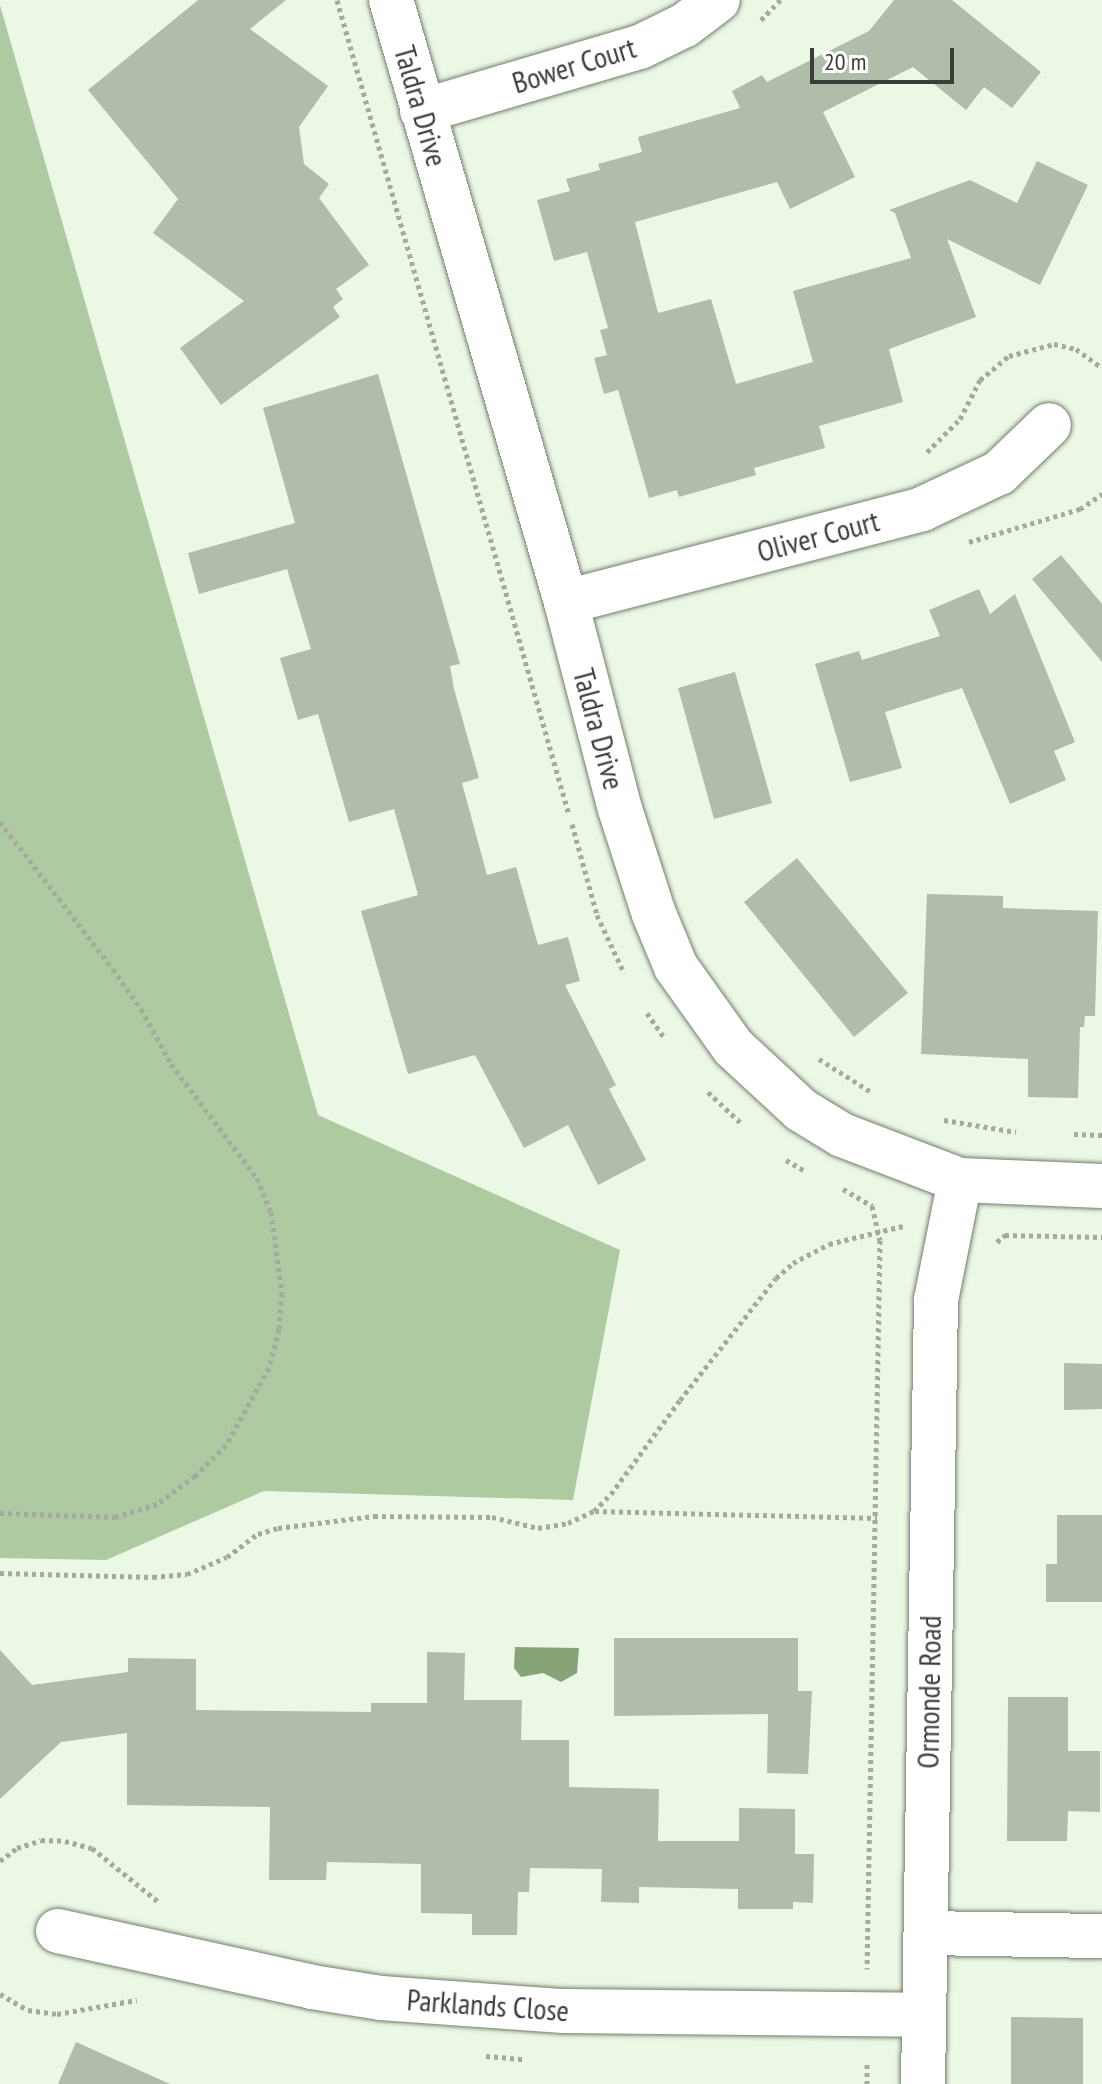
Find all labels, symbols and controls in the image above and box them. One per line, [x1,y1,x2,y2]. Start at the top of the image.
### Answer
street label: Bower Court [508,29,640,101]
scale bar [814,32,958,82]
street label: Taldra Drive [387,41,455,171]
text: 20 m [824,46,866,77]
street label: Oliver Court [753,502,883,570]
street label: Taldra Drive [566,664,632,794]
street label: Ormonde Road [910,1615,948,1769]
street label: Parklands Close [406,1981,570,2029]

